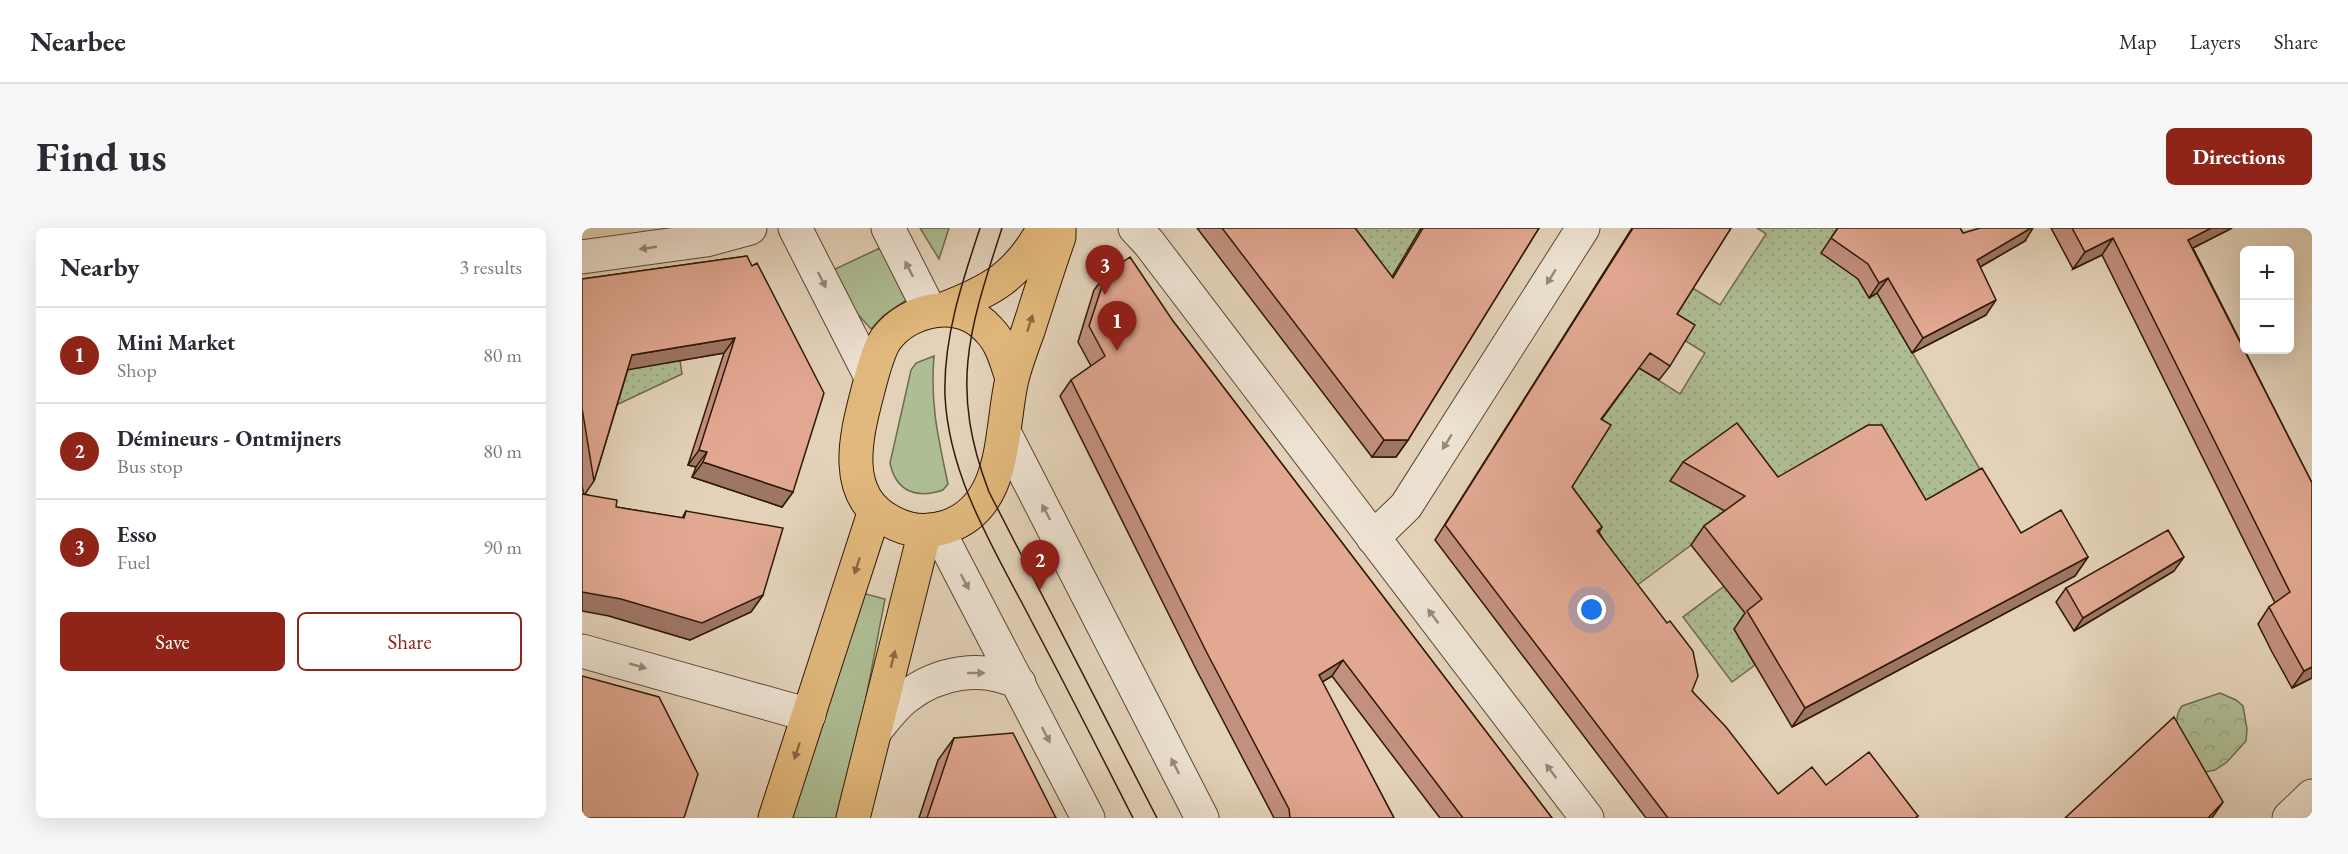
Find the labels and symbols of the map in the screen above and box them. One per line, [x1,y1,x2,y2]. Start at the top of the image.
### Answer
one-way arrow [638,244,657,253]
pin: 3 [1086,245,1124,295]
one-way arrow [904,261,913,278]
one-way arrow [1546,269,1557,286]
one-way arrow [816,271,826,289]
pin: 1 [1098,302,1136,351]
one-way arrow [1026,314,1036,332]
one-way arrow [1441,434,1452,450]
one-way arrow [1041,504,1051,521]
pin: 2 [1020,540,1060,590]
one-way arrow [852,557,862,575]
one-way arrow [961,573,970,590]
your location [1577,595,1606,624]
one-way arrow [1427,609,1439,625]
one-way arrow [889,650,898,668]
one-way arrow [630,662,648,671]
one-way arrow [966,668,985,678]
one-way arrow [1040,726,1050,744]
one-way arrow [791,742,801,760]
one-way arrow [1171,757,1180,774]
one-way arrow [1545,764,1557,780]

